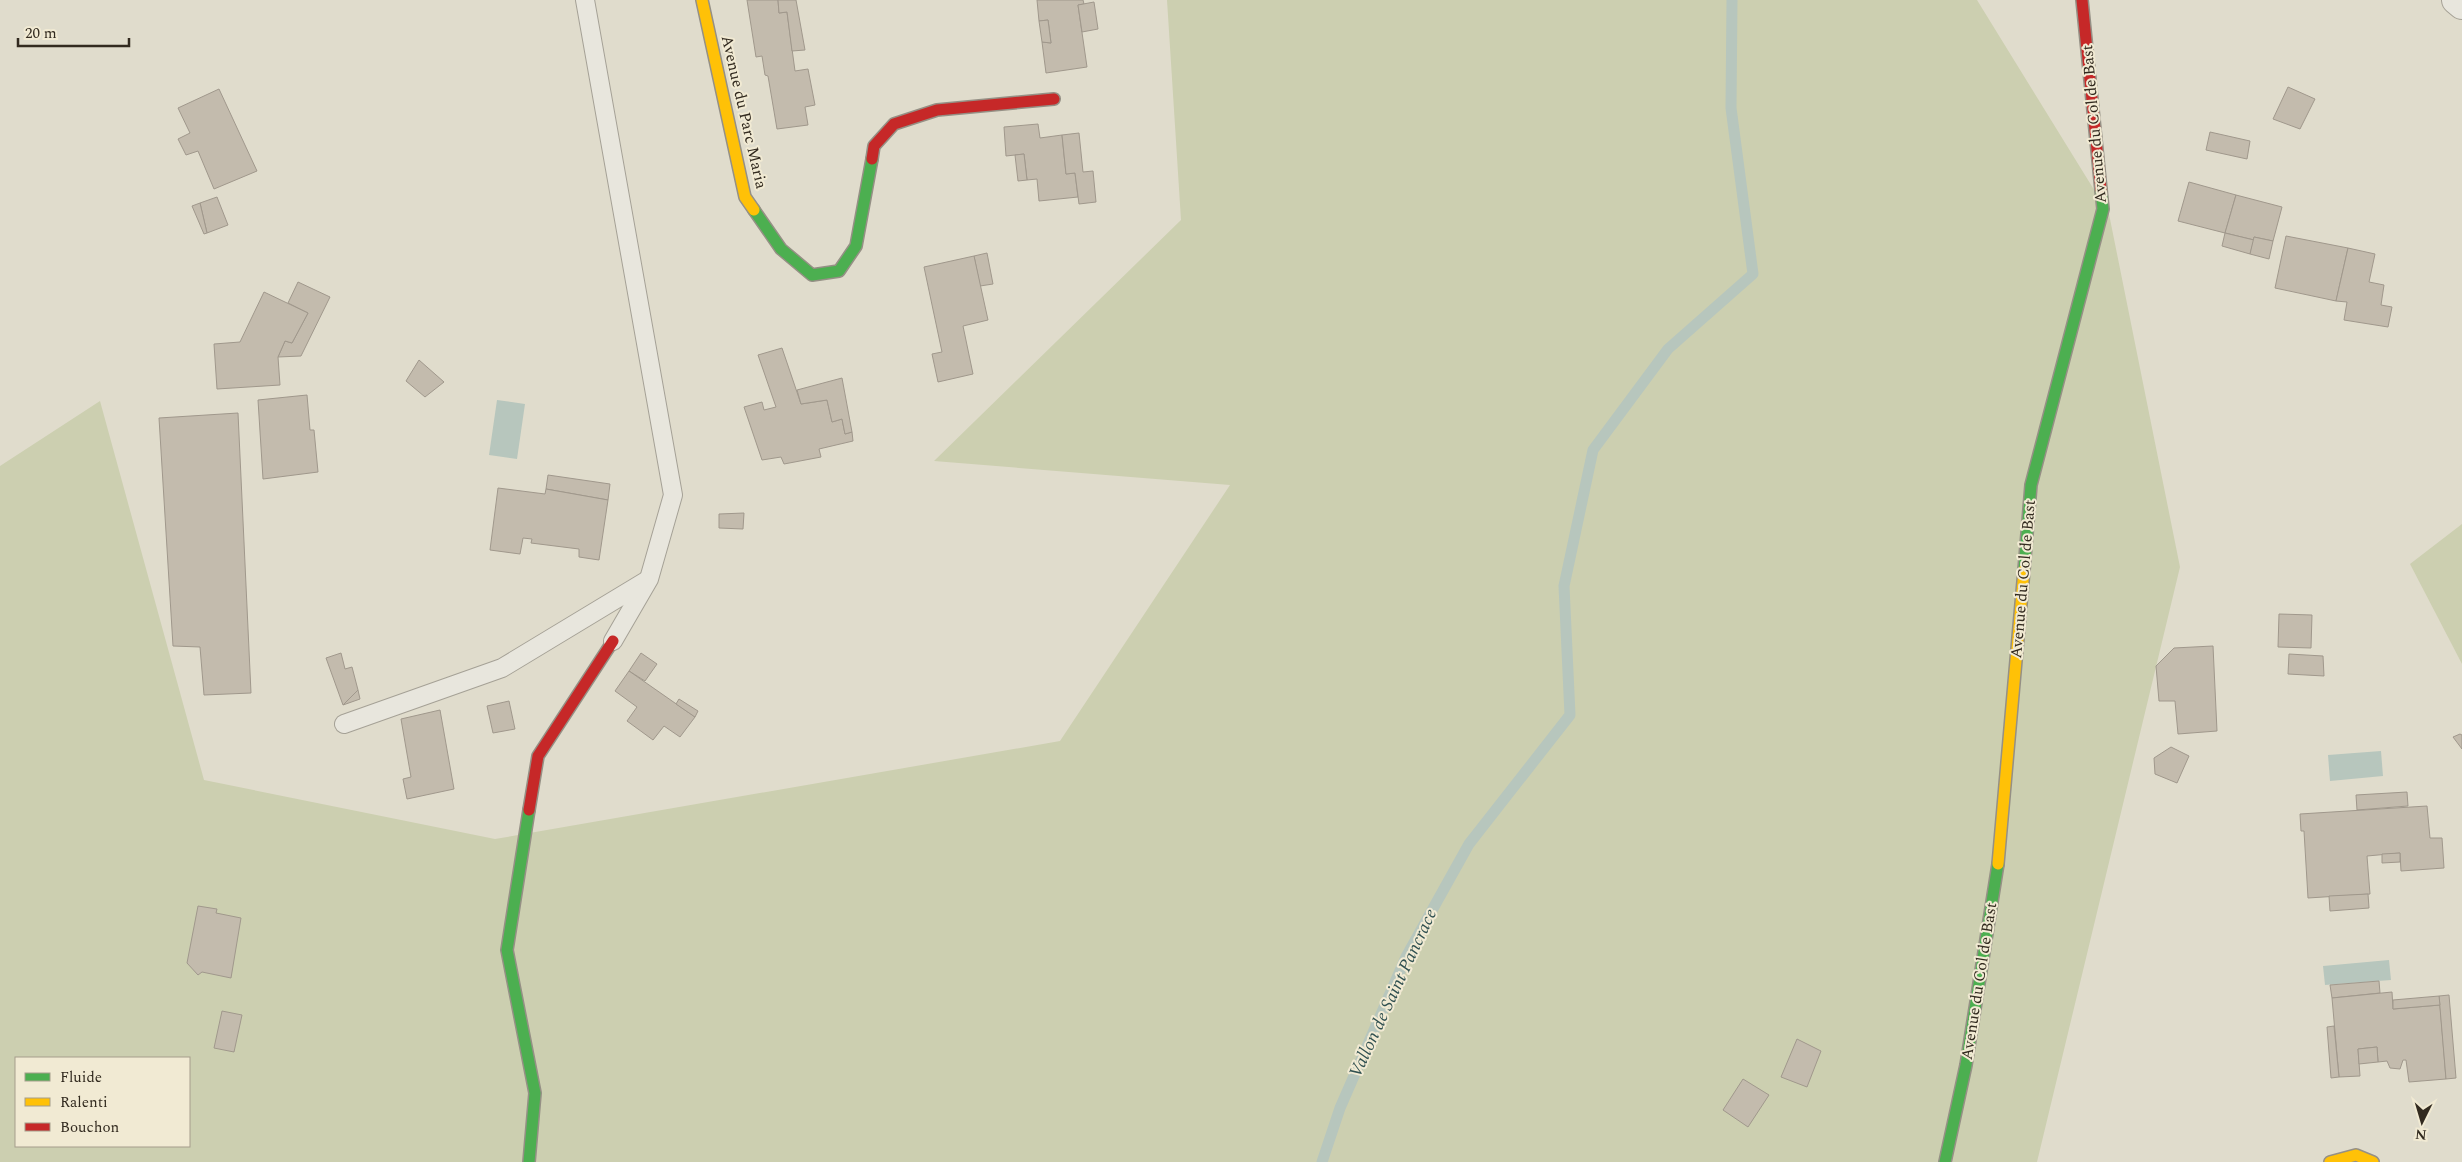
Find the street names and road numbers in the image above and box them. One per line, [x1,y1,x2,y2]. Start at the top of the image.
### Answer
street label: Avenue du Parc Maria [715,33,773,191]
street label: Avenue du Col de Bast [2075,43,2113,204]
street label: Avenue du Col de Bast [2004,498,2042,659]
street label: Avenue du Col de Bast [1955,900,2003,1061]

